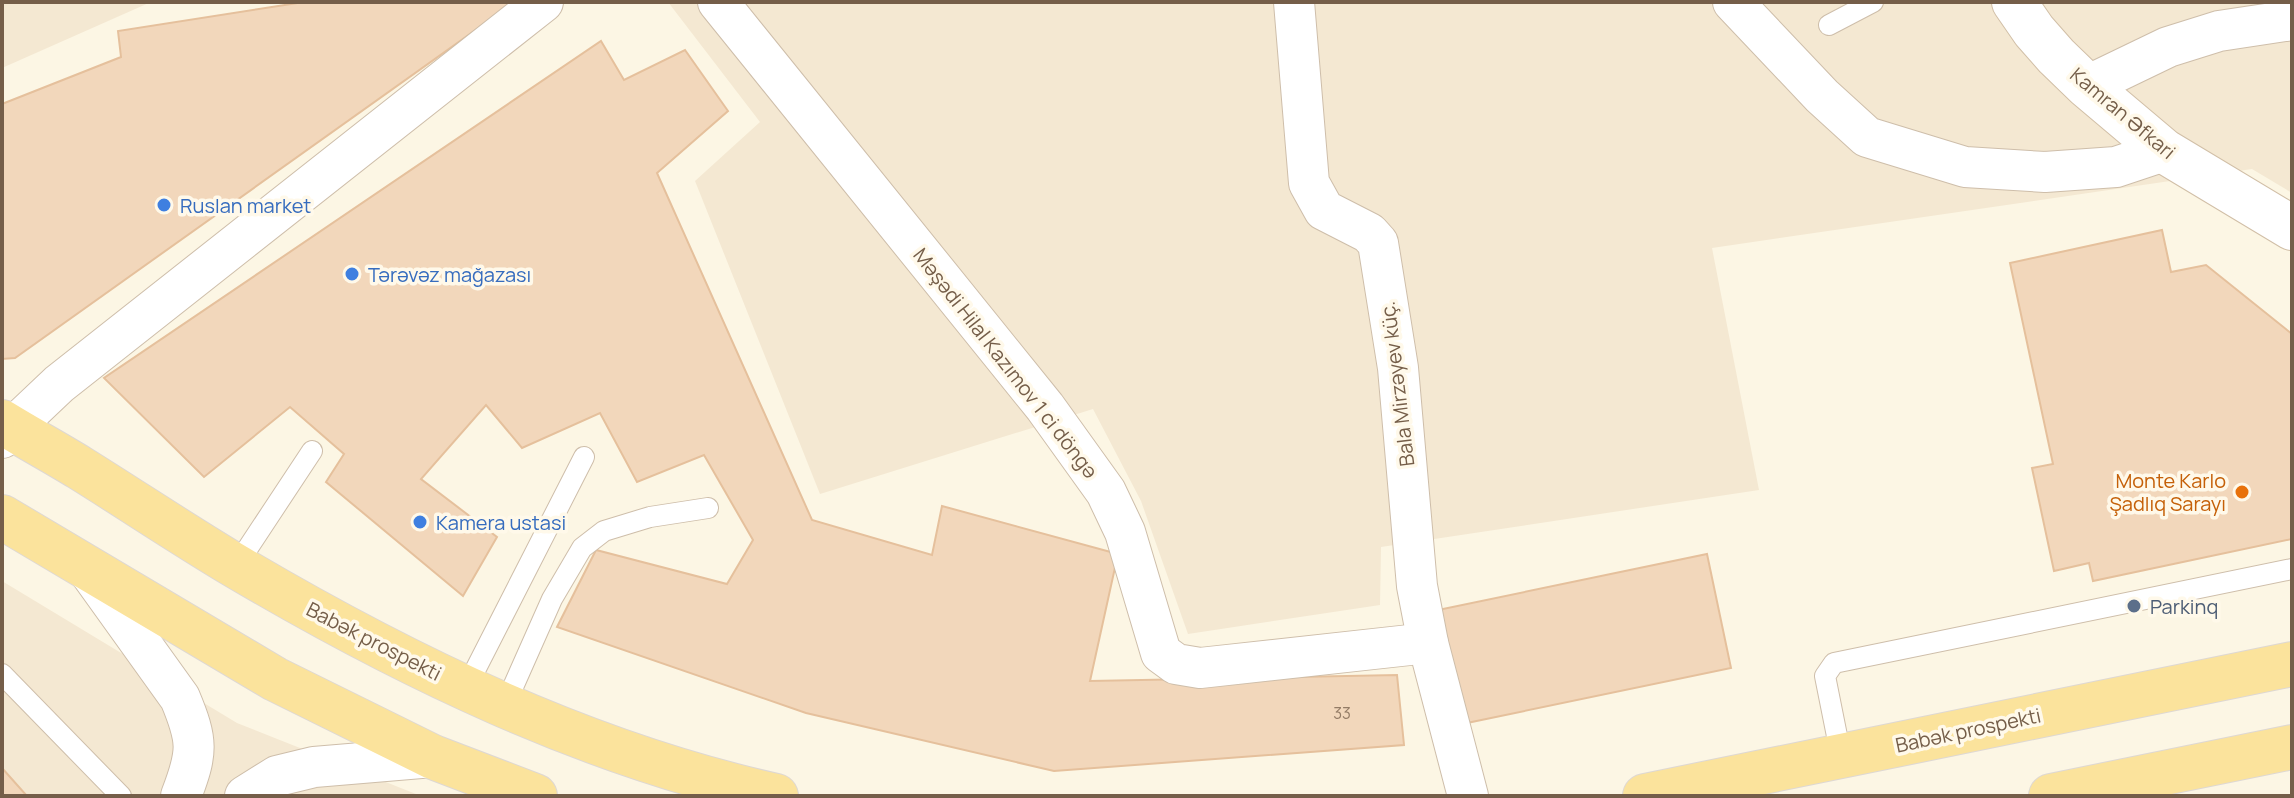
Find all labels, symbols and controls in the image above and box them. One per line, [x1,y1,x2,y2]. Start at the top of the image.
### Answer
street label: Kamran Əfkari [2065,61,2181,165]
place label: Ruslan market [180,192,311,219]
marker: Ruslan market [155,196,173,214]
street label: Məşədi Hilal Kazımov 1 ci döngə [908,242,1104,484]
place label: Tərəvəz mağazası [368,261,531,288]
marker: Tərəvəz mağazası [343,265,361,283]
street label: Bala Mirzəyev küç. [1373,300,1421,468]
place label: Monte Karlo Şadlıq Sarayı [2110,467,2226,517]
marker: Monte Karlo Şadlıq Sarayı [2233,483,2251,501]
place label: Kamera ustasi [436,509,566,536]
marker: Kamera ustasi [411,513,429,531]
place label: Parkinq [2150,593,2218,620]
street label: Babək prospekti [302,595,446,687]
marker: Parkinq [2125,597,2143,615]
street label: Babək prospekti [1893,701,2043,759]
house number: 33 [1333,702,1351,724]

